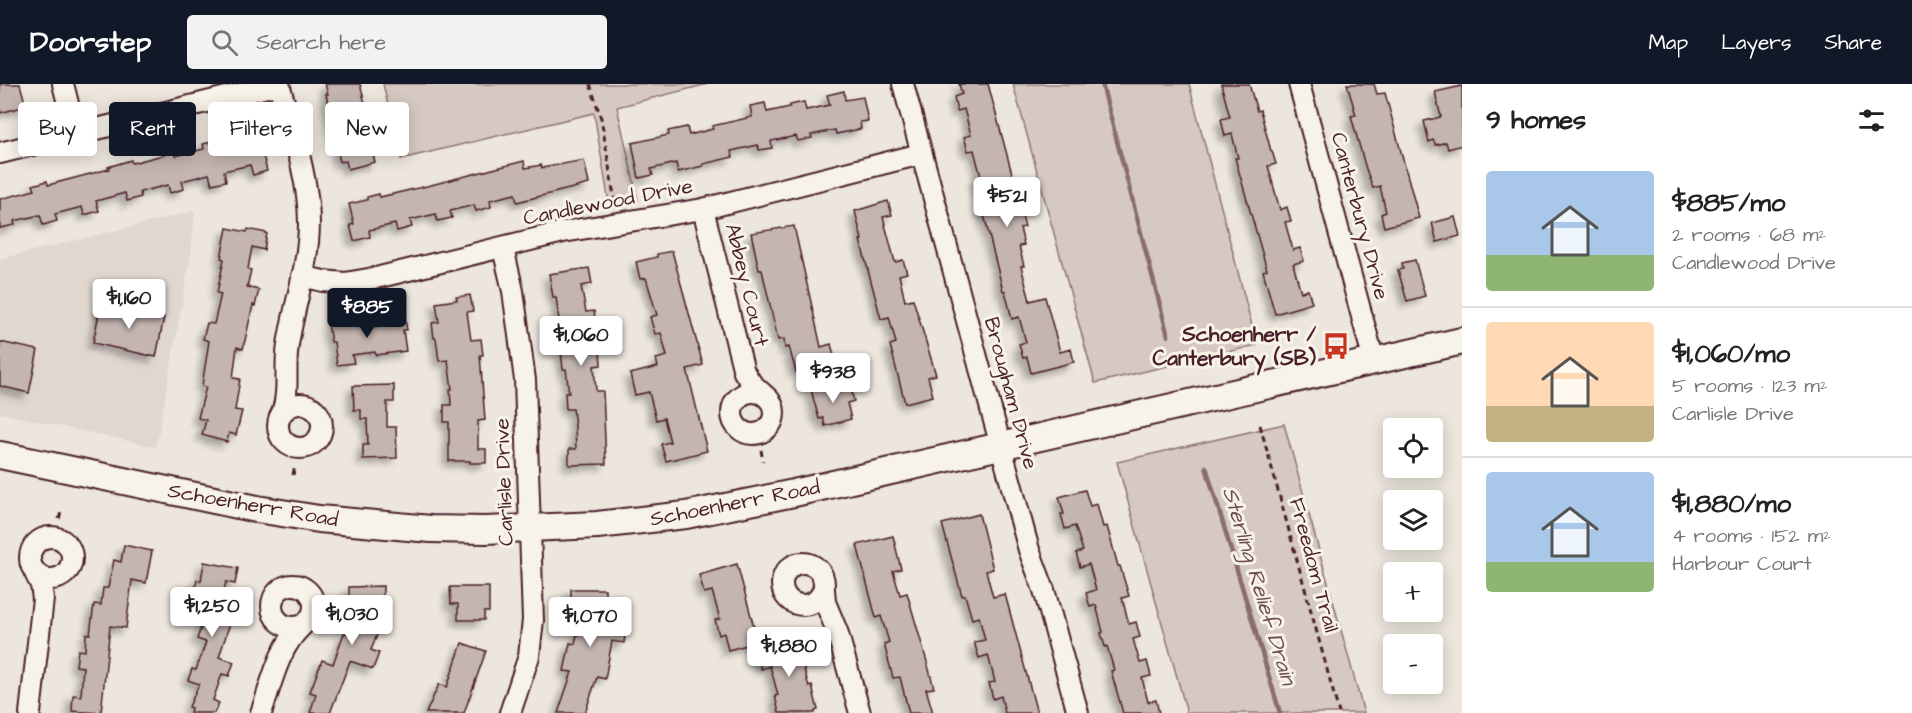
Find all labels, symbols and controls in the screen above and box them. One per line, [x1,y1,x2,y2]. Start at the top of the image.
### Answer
search box [187,15,607,69]
text: Doorstep [30,23,151,62]
icon: search [208,26,241,59]
text: Search here [256,27,386,58]
text: Map [1648,28,1688,57]
text: Layers [1721,28,1791,57]
text: Share [1824,28,1882,57]
chip: Buy [18,102,97,156]
chip: Rent [109,102,196,156]
chip: Filters [208,102,313,156]
chip: New [325,102,409,156]
text: 9 homes [1486,102,1586,138]
icon: filters [1855,104,1888,137]
street label: Canterbury Drive [1322,129,1396,303]
street label: Candlewood Drive [521,171,695,233]
pin: $521 [971,177,1043,228]
text: $521 [987,182,1027,210]
text: $885/mo [1672,185,1785,221]
icon: home [1534,195,1606,267]
street label: Abbey Court [716,220,776,350]
text: 2 rooms · 68 m² [1672,221,1826,249]
text: Candlewood Drive [1672,249,1836,277]
pin: $1,160 [80,279,178,330]
text: $1,160 [107,284,151,312]
pin: $885 [331,288,403,339]
text: $885 [341,293,393,321]
street label: Brougham Drive [975,314,1045,473]
pin: $1,060 [532,316,630,367]
place label: Schoenherr / Canterbury (SB) [1152,320,1317,376]
text: $1,060 [553,321,609,349]
bus stop icon: Schoenherr / Canterbury (SB) [1321,331,1351,361]
text: $1,060/mo [1672,336,1790,372]
icon: home [1534,346,1606,418]
pin: $938 [797,353,869,404]
text: $938 [810,358,856,386]
text: 5 rooms · 123 m² [1672,372,1827,400]
text: Carlisle Drive [1672,400,1794,428]
street label: Carlisle Drive [487,418,521,546]
map controls [1383,418,1443,694]
button: locate [1383,418,1443,478]
street label: Schoenherr Road [648,472,823,534]
street label: Schoenherr Road [166,476,341,534]
water label: Sterling Relief Drain [1213,483,1304,691]
text: $1,880/mo [1672,486,1791,522]
button: layers [1383,490,1443,550]
street label: Freedom Trail [1282,495,1346,635]
icon: home [1534,496,1606,568]
text: 4 rooms · 152 m² [1672,522,1831,550]
text: Harbour Court [1672,550,1812,578]
button: + [1383,562,1443,622]
pin: $1,250 [163,587,261,638]
text: $1,250 [184,592,240,620]
pin: $1,030 [303,595,401,646]
pin: $1,070 [541,597,639,648]
text: $1,030 [326,600,378,628]
text: $1,070 [563,602,617,630]
pin: $1,880 [740,627,838,678]
text: $1,880 [761,632,817,660]
button: − [1383,634,1443,694]

